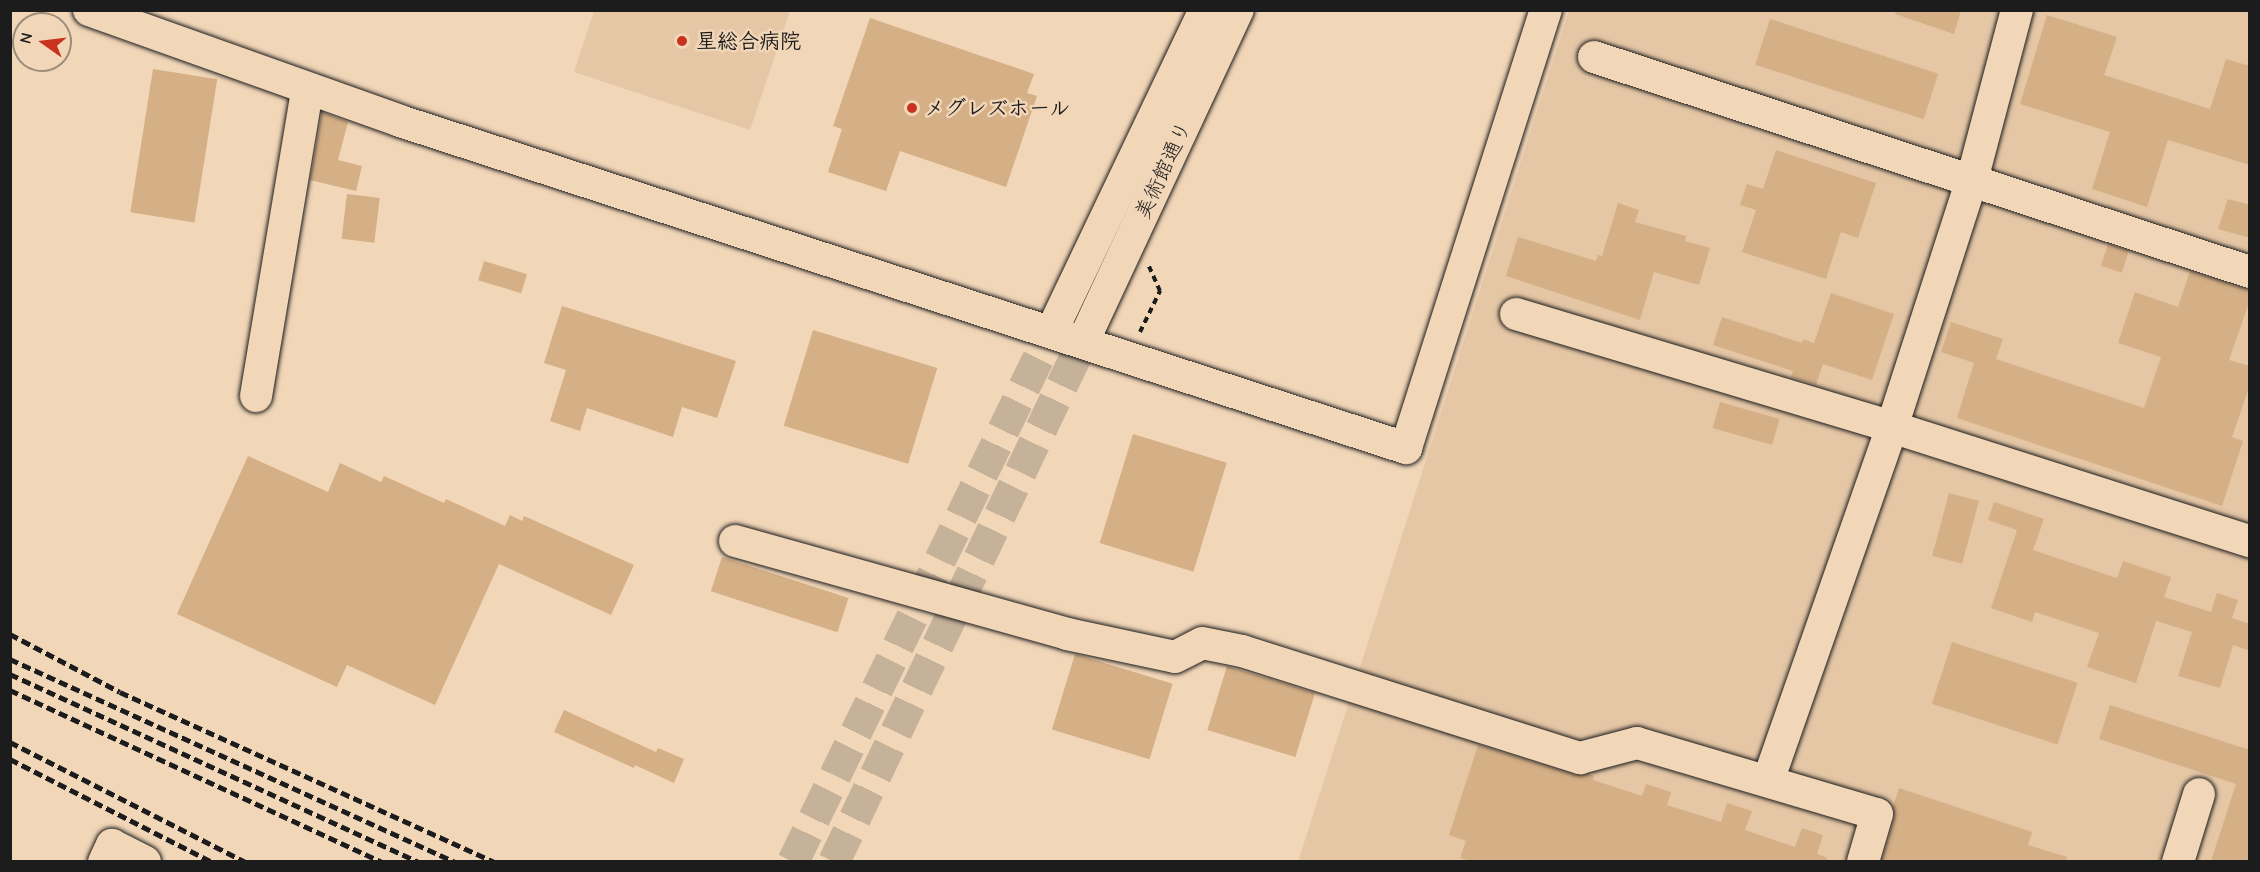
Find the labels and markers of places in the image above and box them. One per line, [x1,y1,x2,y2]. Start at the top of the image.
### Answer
place label: 星総合病院 [696,28,801,54]
marker: 星総合病院 [673,32,691,50]
place label: メグレズホール [924,95,1071,121]
marker: メグレズホール [905,101,919,115]

